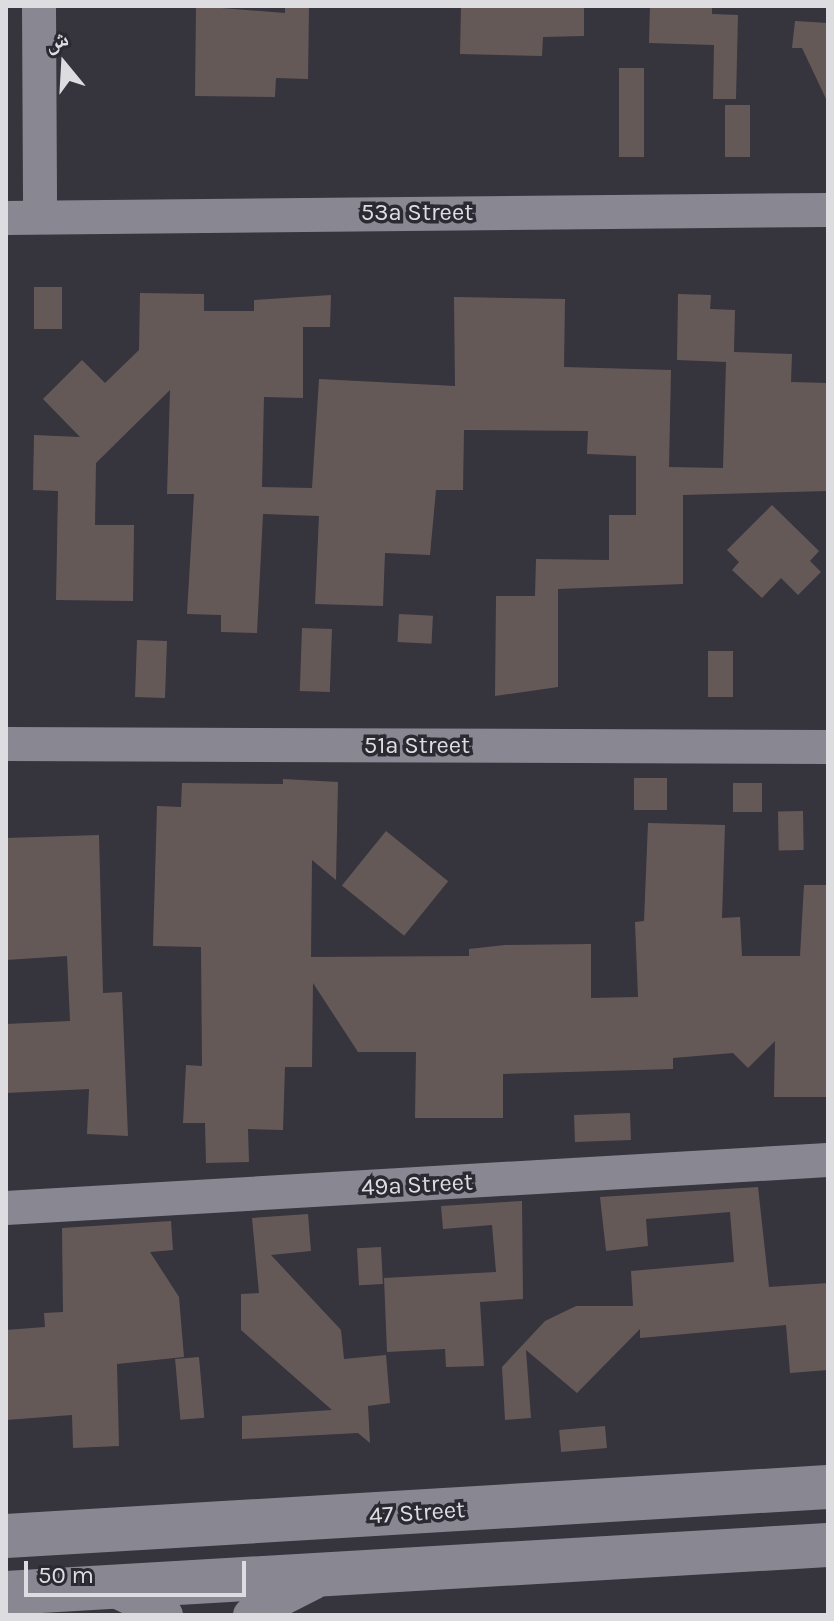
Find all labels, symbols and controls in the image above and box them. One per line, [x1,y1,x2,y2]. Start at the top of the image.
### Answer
north arrow [24,24,104,104]
text: ش [41,25,72,57]
street label: 53a Street [361,199,473,227]
street label: 51a Street [364,732,470,760]
street label: 49a Street [360,1168,474,1202]
street label: 47 Street [368,1495,466,1531]
scale bar [28,1545,250,1595]
text: 50 m [38,1561,94,1589]

